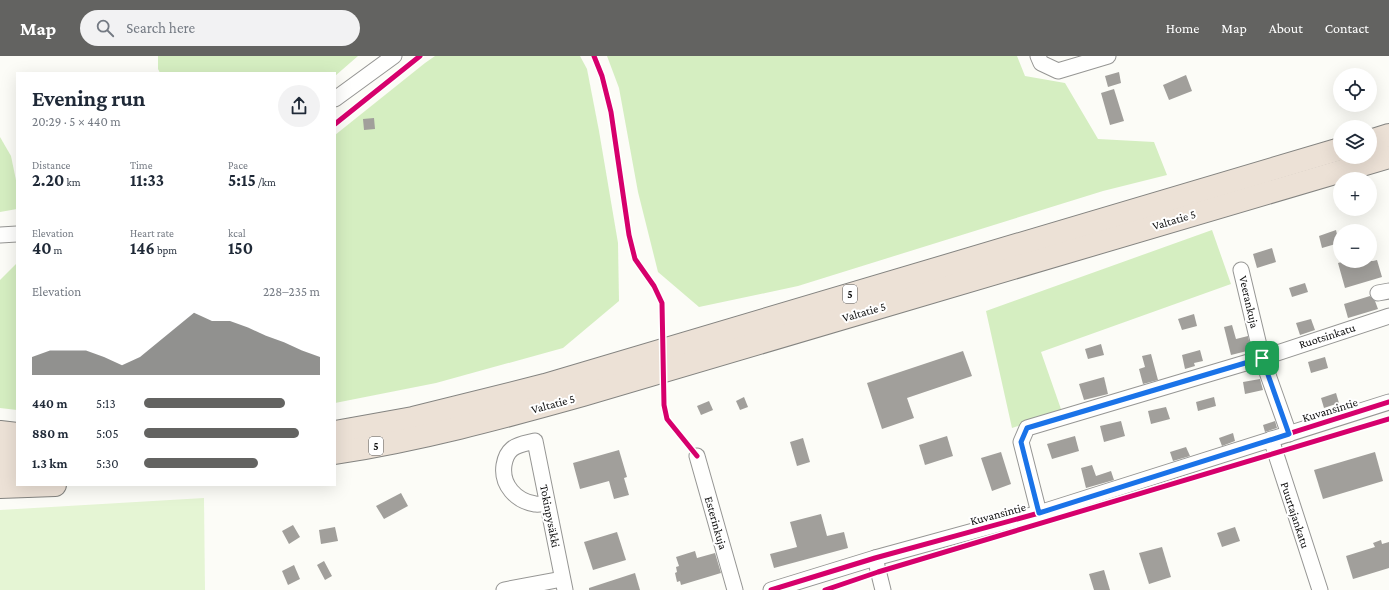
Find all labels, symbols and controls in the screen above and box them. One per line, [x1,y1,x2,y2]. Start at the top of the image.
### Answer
search box [80,10,360,46]
icon: search [94,17,116,39]
text: Map [20,18,56,39]
text: Search here [126,20,195,36]
text: Home [1166,20,1199,36]
text: Map [1221,20,1247,36]
text: About [1269,20,1303,36]
text: Contact [1325,20,1369,36]
map controls [1333,68,1377,268]
button: locate [1333,68,1377,112]
button: share [278,85,320,127]
text: Evening run [32,86,145,111]
text: 20:29 · 5 × 440 m [32,114,121,129]
button: layers [1333,120,1377,164]
text: Distance [32,159,70,171]
text: Time [130,159,153,171]
text: Pace [228,159,248,171]
text: 2.20 [32,171,64,190]
text: 11:33 [130,171,164,190]
text: 5:15 [228,171,256,190]
button: + [1333,172,1377,216]
text: km [64,176,81,188]
text: /km [256,176,276,188]
street label: Valtatie 5 [1151,207,1197,233]
button: − [1333,224,1377,268]
text: Elevation [32,227,74,239]
text: Heart rate [130,227,174,239]
text: kcal [228,227,246,239]
text: 40 [32,239,52,258]
text: 146 [130,239,155,258]
text: 150 [228,239,253,258]
text: m [52,244,62,256]
text: bpm [155,244,177,256]
street label: Veerankuja [1236,274,1262,330]
text: Elevation [32,284,81,299]
text: 228–235 m [263,284,320,299]
road number: 5 [843,285,857,303]
street label: Valtatie 5 [841,299,887,325]
street label: Ruotsinkatu [1297,320,1358,352]
pin [1245,341,1279,375]
icon: arrive [1251,347,1273,369]
street label: Valtatie 5 [530,391,576,417]
street label: Kuvansintie [1301,395,1359,425]
text: 440 m [32,396,67,411]
text: 5:13 [96,396,116,411]
text: 880 m [32,426,69,441]
text: 5:05 [96,426,119,441]
road number: 5 [369,437,383,455]
text: 1.3 km [32,456,67,471]
text: 5:30 [96,456,119,471]
street label: Puurtajankatu [1278,480,1313,551]
street label: Tokinpysäkki [537,483,563,549]
street label: Esterinkuja [702,495,730,552]
street label: Kuvansintie [969,500,1027,528]

